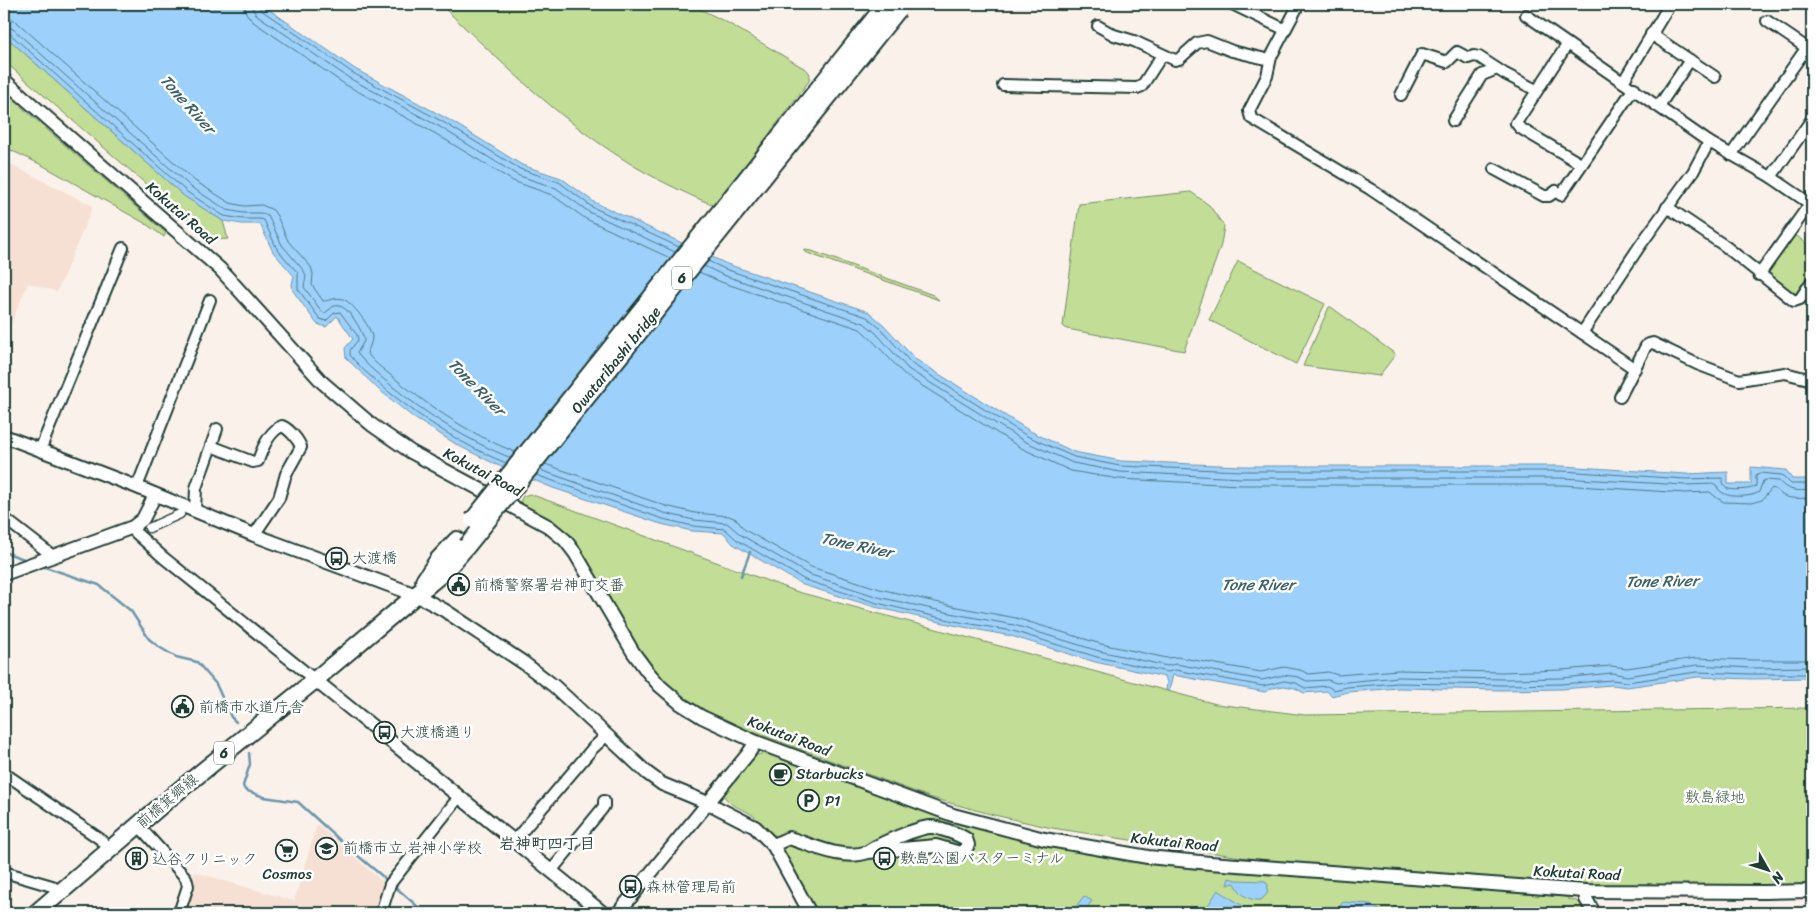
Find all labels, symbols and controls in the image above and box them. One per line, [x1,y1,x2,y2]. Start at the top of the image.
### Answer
water label: Tone River [153,67,225,143]
street label: Kokutai Road [140,175,223,252]
road number: 6 [672,266,692,290]
street label: Owataribashi bridge [564,300,668,420]
water label: Tone River [441,351,515,425]
street label: Kokutai Road [438,440,528,504]
water label: Tone River [818,523,898,567]
place label: 大渡橋 [352,545,397,571]
bus stop icon: 大渡橋 [324,546,348,570]
water label: Tone River [1625,566,1701,596]
water label: Tone River [1222,570,1297,599]
place label: 前橋警察署岩神町交番 [474,572,624,598]
public building icon: 前橋警察署岩神町交番 [446,573,470,597]
place label: 前橋市水道庁舎 [199,694,304,720]
public building icon: 前橋市水道庁舎 [171,695,195,719]
street label: Kokutai Road [744,708,835,764]
place label: 大渡橋通り [400,719,475,745]
bus stop icon: 大渡橋通り [372,720,396,744]
road number: 6 [214,741,234,764]
place label: Starbucks [796,761,864,787]
cafe icon: Starbucks [768,762,792,786]
street label: 前橋箕郷線 [130,767,204,835]
park label: 敷島緑地 [1685,784,1745,810]
place label: P1 [825,788,841,814]
parking icon: P1 [797,789,821,813]
street label: Kokutai Road [1129,825,1220,860]
district label: 岩神町四丁目 [499,829,595,858]
place label: 前橋市立 岩神小学校 [343,835,482,861]
school or university icon: 前橋市立 岩神小学校 [315,836,339,860]
supermarket icon: Cosmos [275,839,299,863]
north arrow [1744,844,1794,894]
place label: 敷島公園バスターミナル [900,845,1064,871]
place label: 込谷クリニック [152,846,257,872]
bus stop icon: 敷島公園バスターミナル [872,846,896,870]
building icon: 込谷クリニック [124,847,148,871]
street label: Kokutai Road [1533,858,1622,888]
place label: Cosmos [262,861,312,887]
text: N [1765,865,1791,890]
place label: 森林管理局前 [646,874,736,900]
bus stop icon: 森林管理局前 [618,875,642,899]

